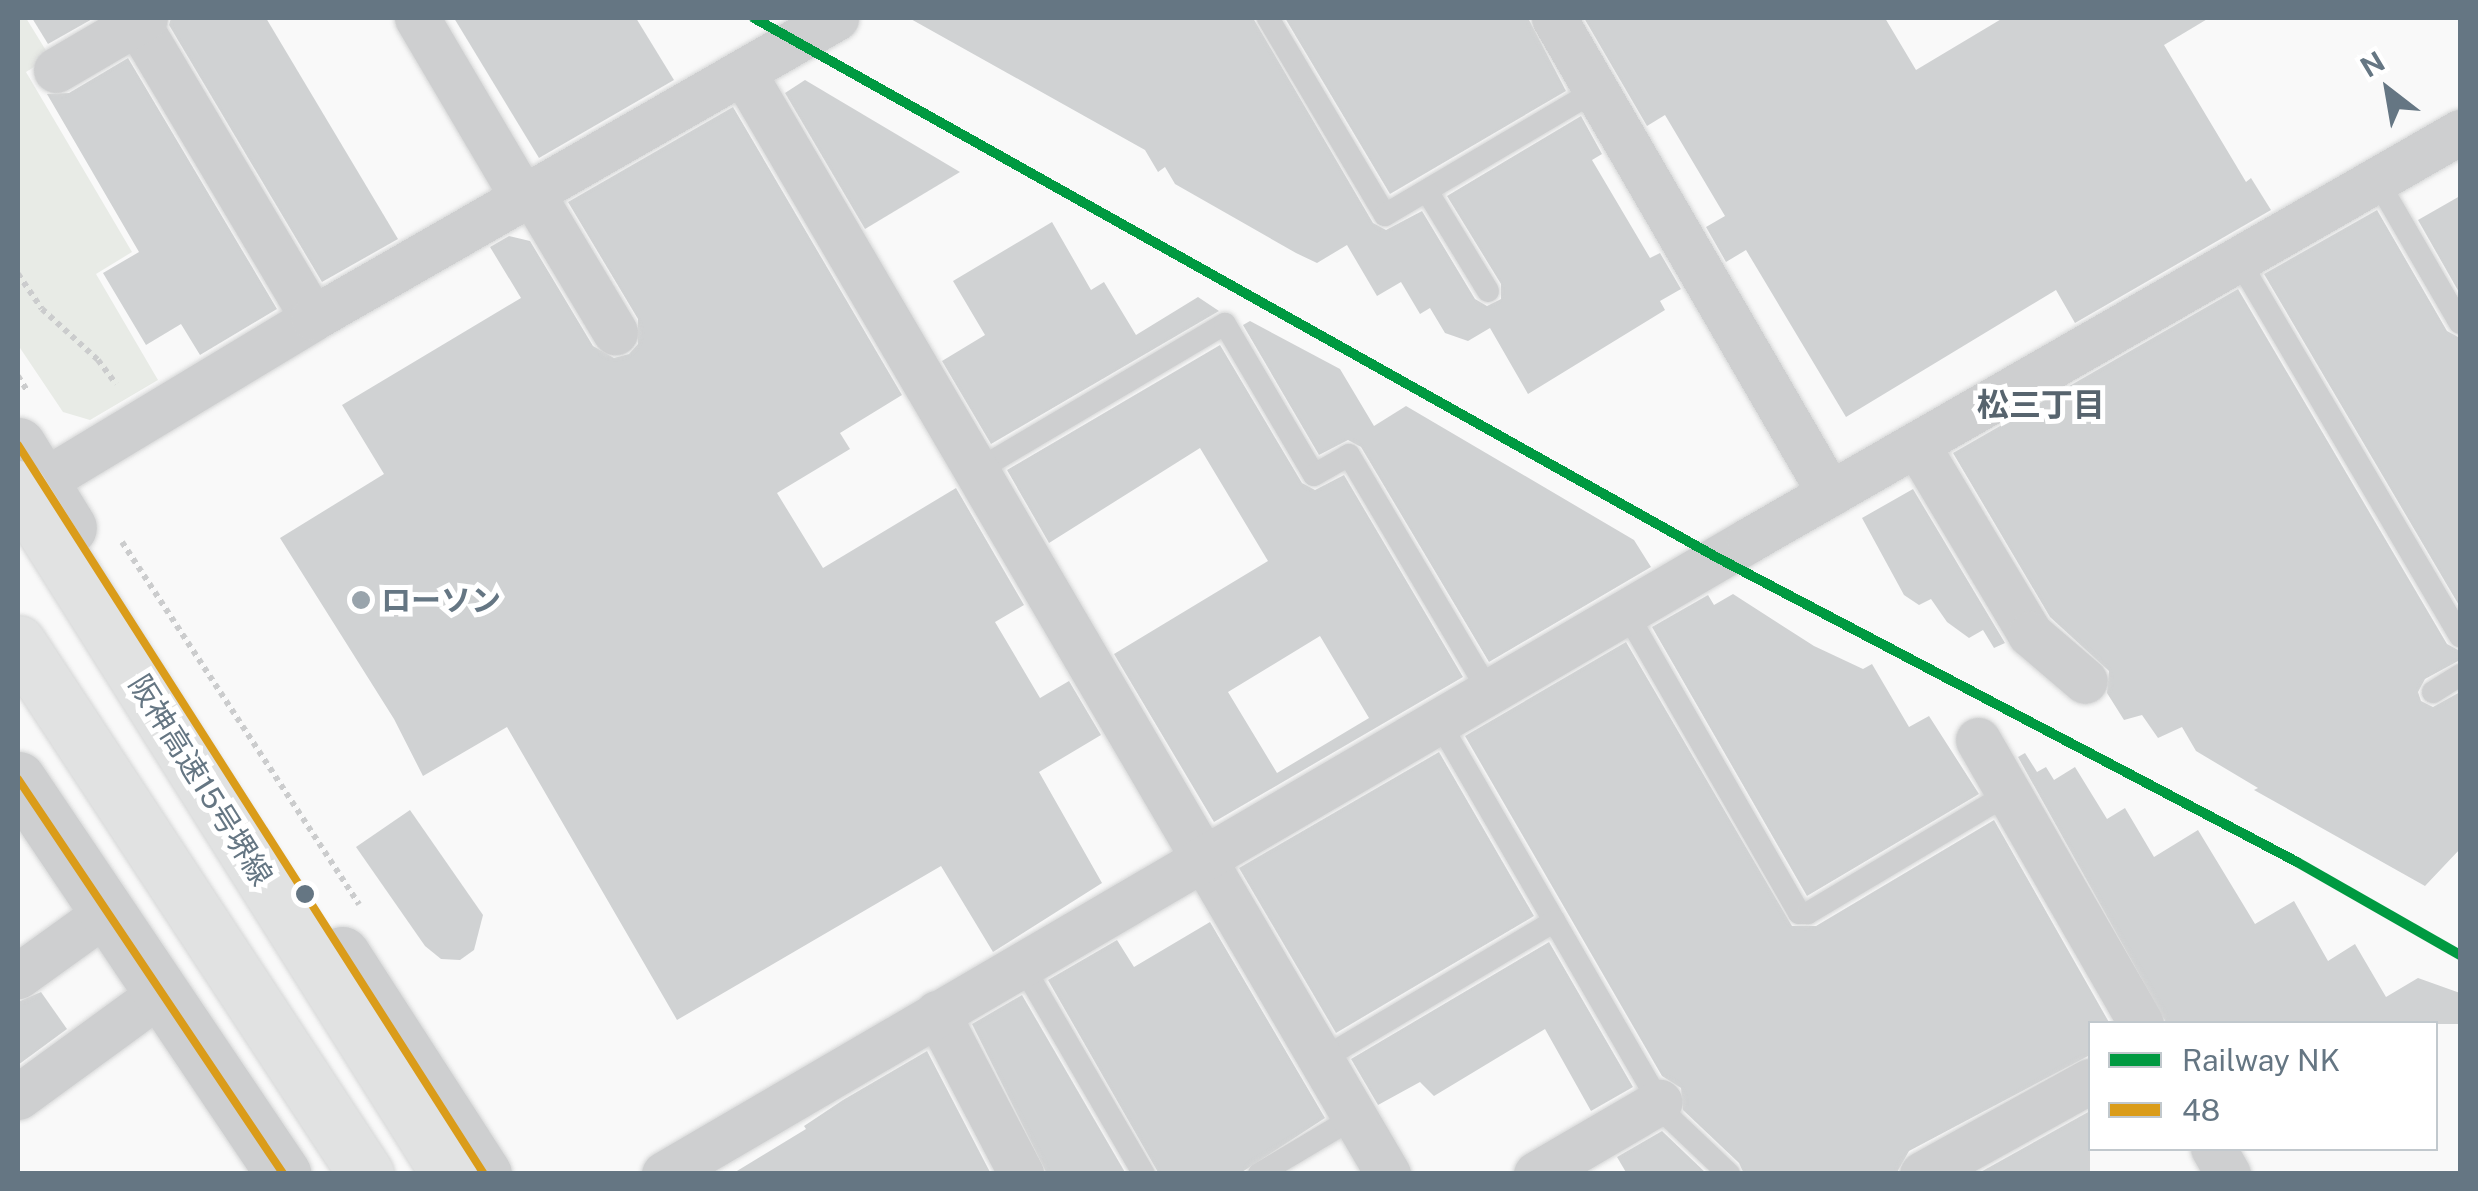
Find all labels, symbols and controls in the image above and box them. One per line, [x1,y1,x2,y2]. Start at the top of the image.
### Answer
north arrow [2338,40,2438,140]
text: N [2354,44,2390,84]
district label: 松三丁目 [1977,386,2105,424]
place label: ローソン [381,582,501,618]
marker: ローソン [350,589,372,611]
street label: 阪神高速15号堺線 [122,668,280,892]
unlabelled marker [295,884,315,904]
legend [2088,1021,2438,1151]
text: Railway NK [2182,1042,2340,1078]
text: 48 [2182,1092,2220,1128]

